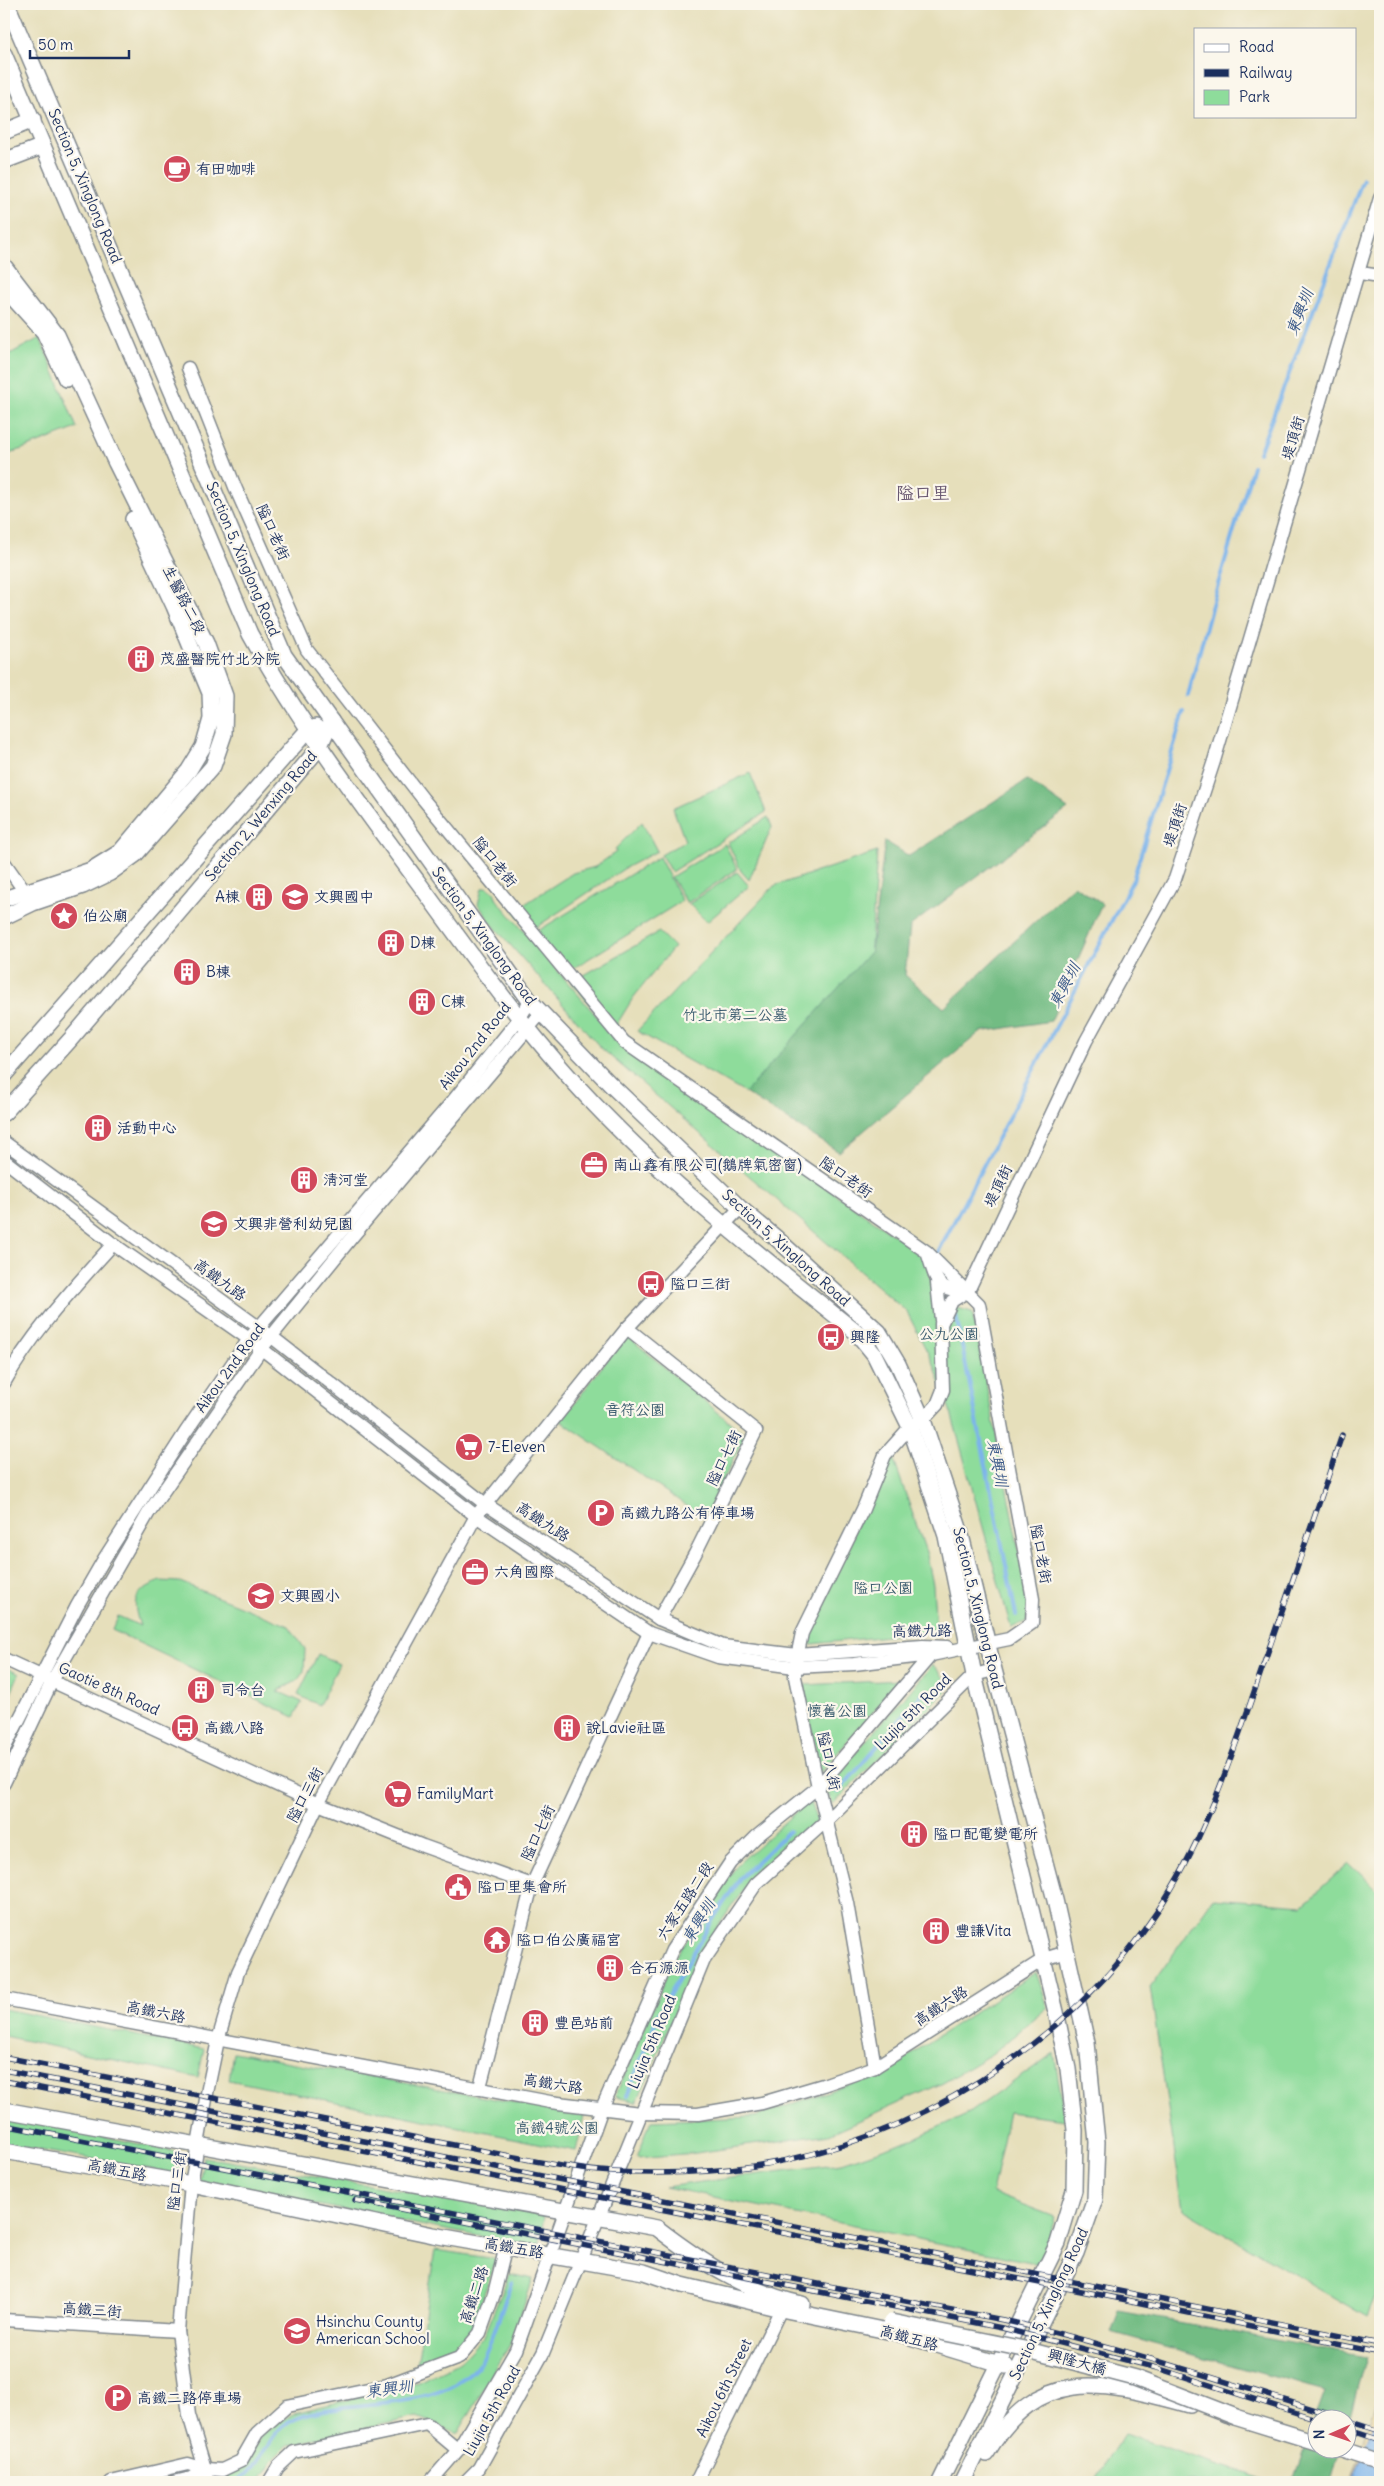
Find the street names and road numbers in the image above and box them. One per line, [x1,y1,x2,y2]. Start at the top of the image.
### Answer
street label: Section 5, Xinglong Road [44,106,127,266]
street label: 堤頂街 [1277,414,1308,462]
street label: Section 5, Xinglong Road [202,479,285,639]
street label: 隘口老街 [253,501,294,563]
street label: 生醫路二段 [159,562,210,638]
street label: Section 2, Wenxing Road [200,746,321,885]
street label: 堤頂街 [1159,801,1191,849]
street label: 隘口老街 [469,832,522,891]
street label: Section 5, Xinglong Road [428,863,541,1009]
street label: Aikou 2nd Road [435,998,515,1093]
street label: 隘口老街 [816,1152,876,1202]
street label: 堤頂街 [979,1161,1016,1210]
street label: Section 5, Xinglong Road [718,1185,854,1310]
street label: 高鐵九路 [190,1254,250,1305]
street label: Aikou 2nd Road [191,1319,268,1416]
street label: 隘口七街 [702,1427,745,1489]
street label: 高鐵九路 [513,1497,574,1546]
street label: 隘口老街 [1027,1523,1056,1585]
street label: Section 5, Xinglong Road [949,1525,1008,1691]
street label: 高鐵九路 [892,1620,952,1641]
street label: Gaotie 8th Road [56,1658,163,1719]
street label: Liujia 5th Road [871,1669,955,1754]
street label: 隘口八街 [814,1730,845,1792]
street label: 隘口三街 [282,1764,327,1826]
street label: 隘口七街 [516,1802,559,1864]
street label: 六家五路二段 [652,1858,717,1944]
street label: 高鐵六路 [910,1981,971,2030]
street label: Liujia 5th Road [623,1992,680,2092]
street label: 高鐵六路 [125,1996,187,2027]
street label: 高鐵六路 [522,2069,584,2098]
street label: 隘口三街 [163,2150,190,2212]
street label: 高鐵五路 [86,2154,148,2185]
street label: Section 5, Xinglong Road [1005,2224,1092,2383]
street label: 高鐵五路 [483,2233,545,2262]
street label: 高鐵二路 [455,2263,492,2326]
street label: 高鐵三街 [61,2298,123,2321]
street label: 高鐵五路 [878,2321,941,2354]
street label: Aikou 6th Street [691,2335,756,2440]
street label: 興隆大橋 [1046,2345,1109,2378]
street label: Liujia 5th Road [459,2362,524,2459]

